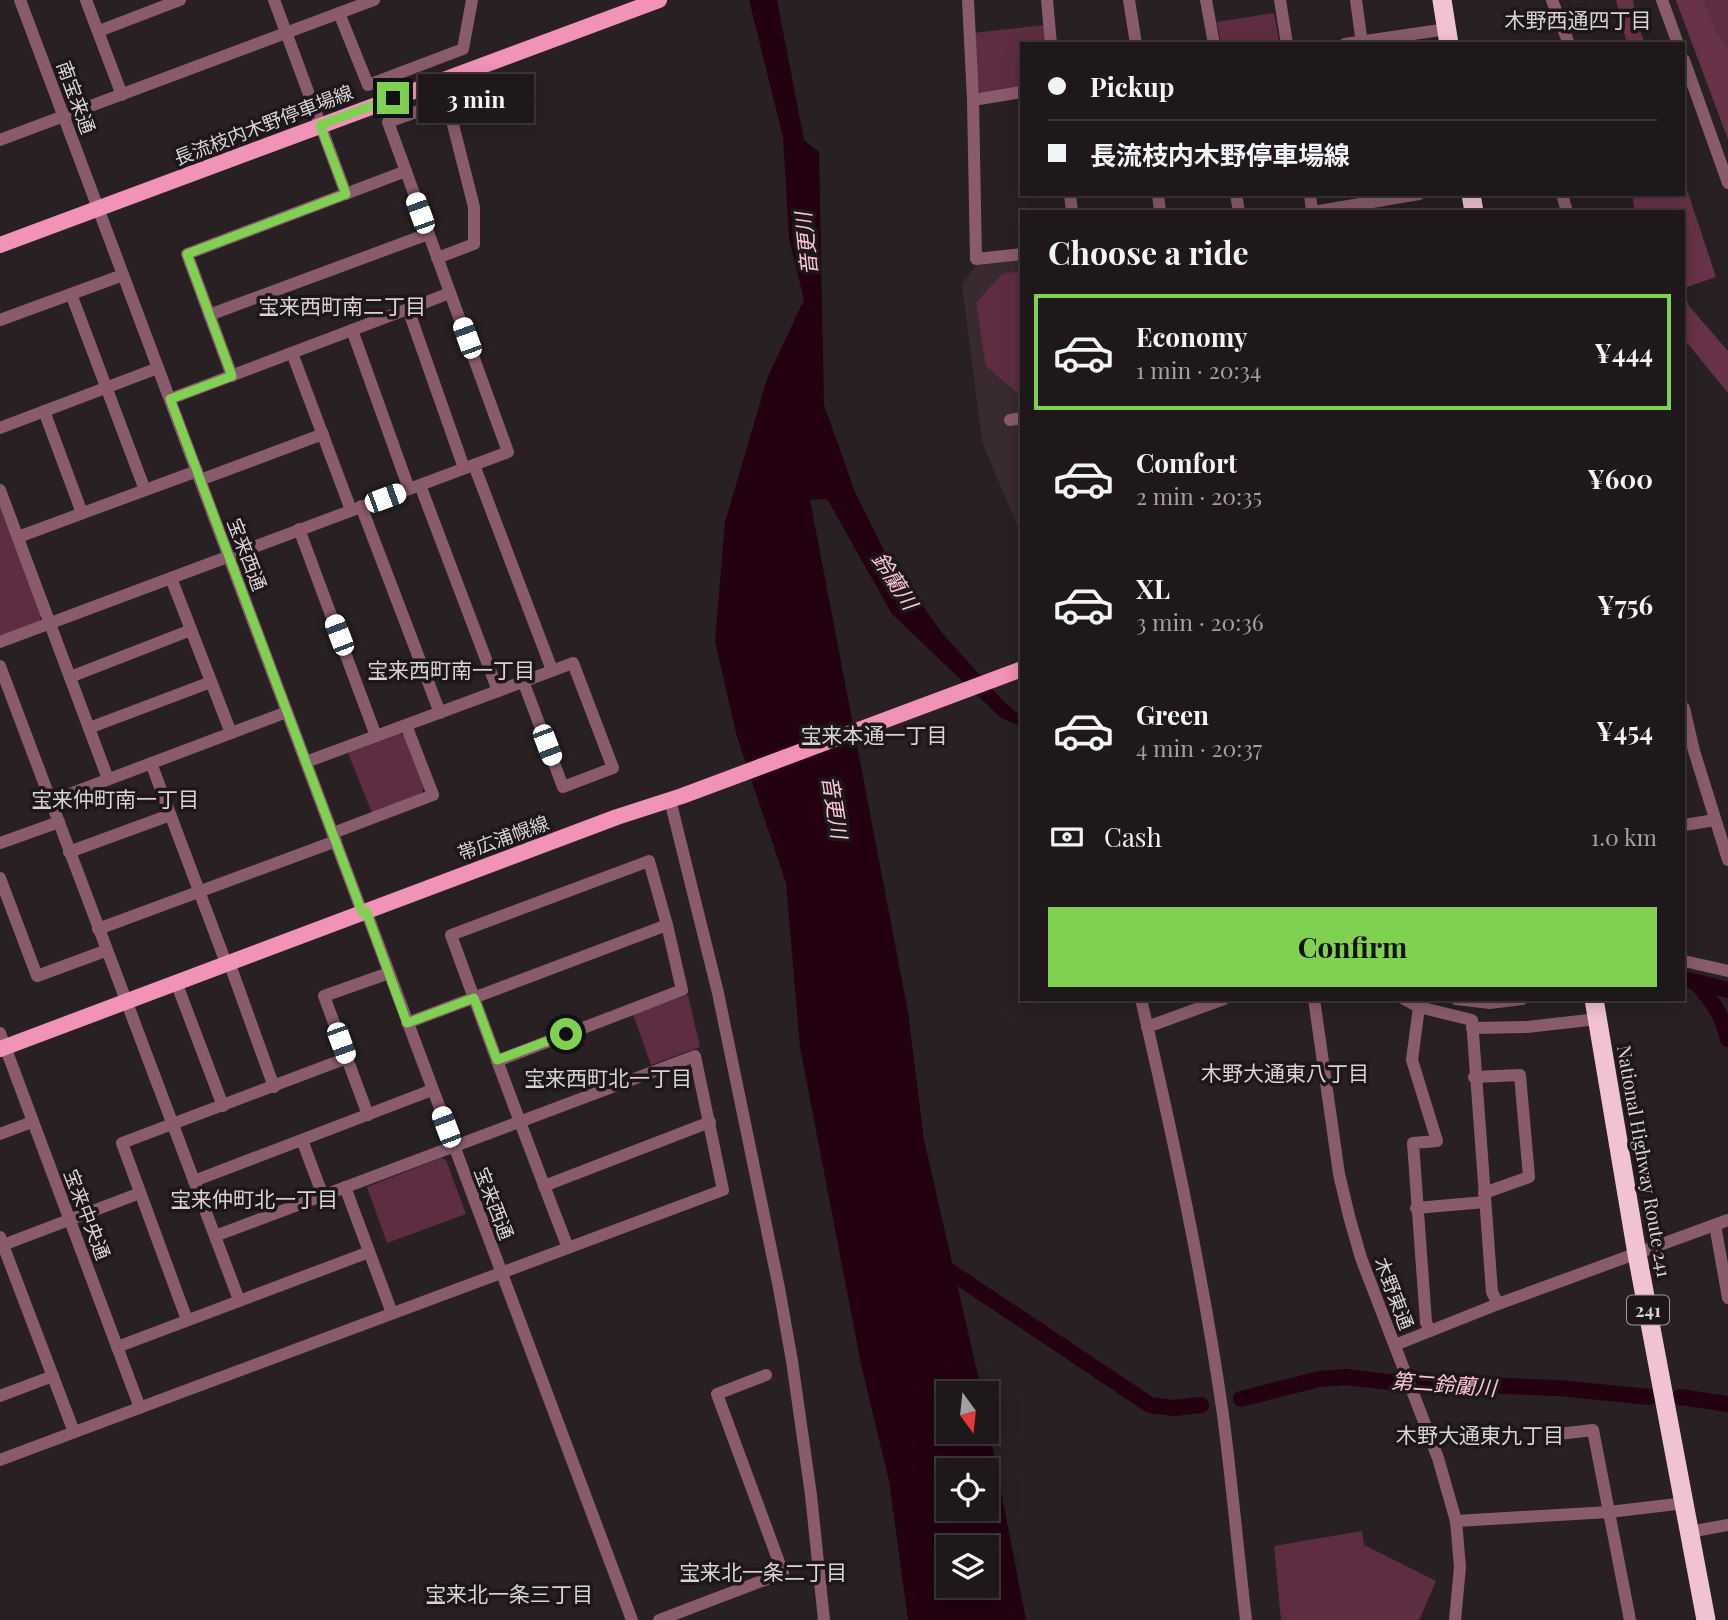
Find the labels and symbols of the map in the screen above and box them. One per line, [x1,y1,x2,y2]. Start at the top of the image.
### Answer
district label: 木野西通四丁目 [1505,5,1652,33]
street label: 南宝来通 [52,57,102,137]
callout: 3 min [418,74,533,122]
street label: 長流枝内木野停車場線 [170,78,356,170]
route end [377,82,409,114]
car [403,190,438,236]
water label: 音更川 [788,209,822,277]
district label: 宝来西町南二丁目 [258,291,426,319]
car [450,315,485,361]
car [362,481,409,515]
street label: 宝来西通 [222,514,274,594]
water label: 鈴蘭川 [867,546,926,616]
car [322,612,357,658]
district label: 宝来西町南一丁目 [367,655,535,683]
district label: 宝来本通一丁目 [801,720,948,748]
car [530,722,565,768]
water label: 音更川 [817,774,855,842]
district label: 宝来仲町南一丁目 [31,784,199,812]
street label: 帯広浦幌線 [454,809,552,865]
route start [550,1018,582,1050]
car [324,1020,359,1066]
street label: National Highway Route 241 [1612,1043,1678,1279]
district label: 木野大通東八丁目 [1201,1058,1369,1086]
district label: 宝来西町北一丁目 [524,1063,692,1091]
car [429,1104,464,1150]
street label: 宝来西通 [469,1163,521,1243]
street label: 宝来中央通 [59,1165,117,1263]
district label: 宝来仲町北一丁目 [170,1184,338,1212]
street label: 木野東通 [1369,1253,1421,1333]
road number: 241 [1627,1296,1669,1324]
water label: 第二鈴蘭川 [1391,1365,1499,1401]
north arrow [936,1381,999,1444]
district label: 木野大通東九丁目 [1396,1420,1564,1448]
district label: 宝来北一条二丁目 [679,1557,847,1585]
district label: 宝来北一条三丁目 [425,1579,593,1607]

